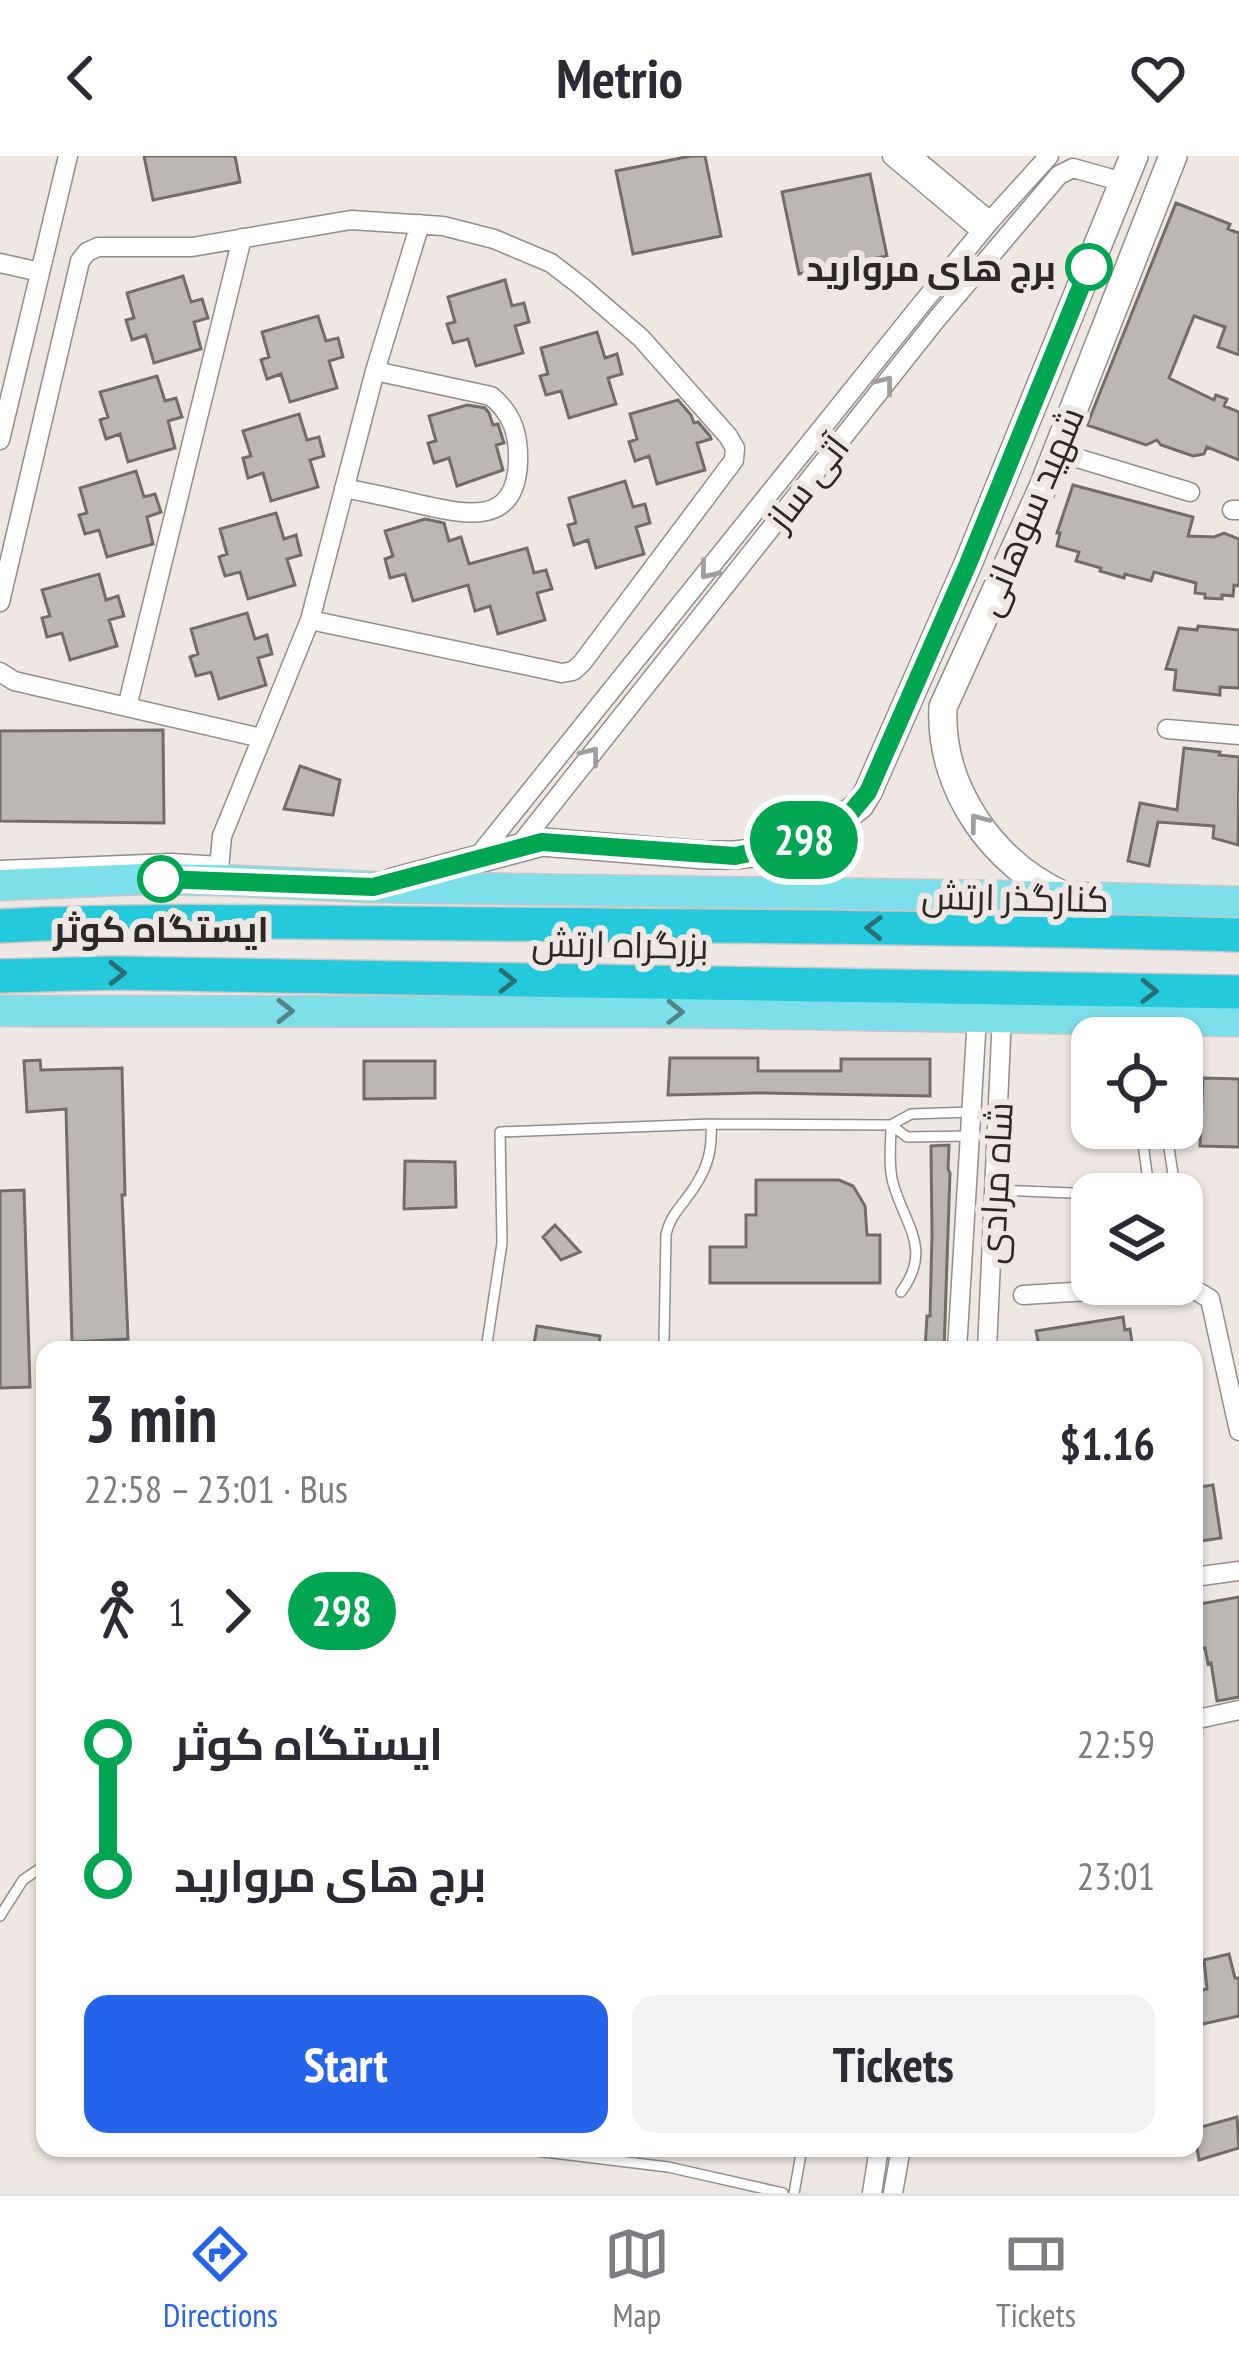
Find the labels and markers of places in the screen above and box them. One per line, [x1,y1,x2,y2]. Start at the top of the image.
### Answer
place label: برج های مروارید [806,244,1056,293]
marker: برج های مروارید [1067,245,1111,289]
marker: ایستگاه کوثر [139,857,183,901]
place label: ایستگاه کوثر [52,905,269,952]

